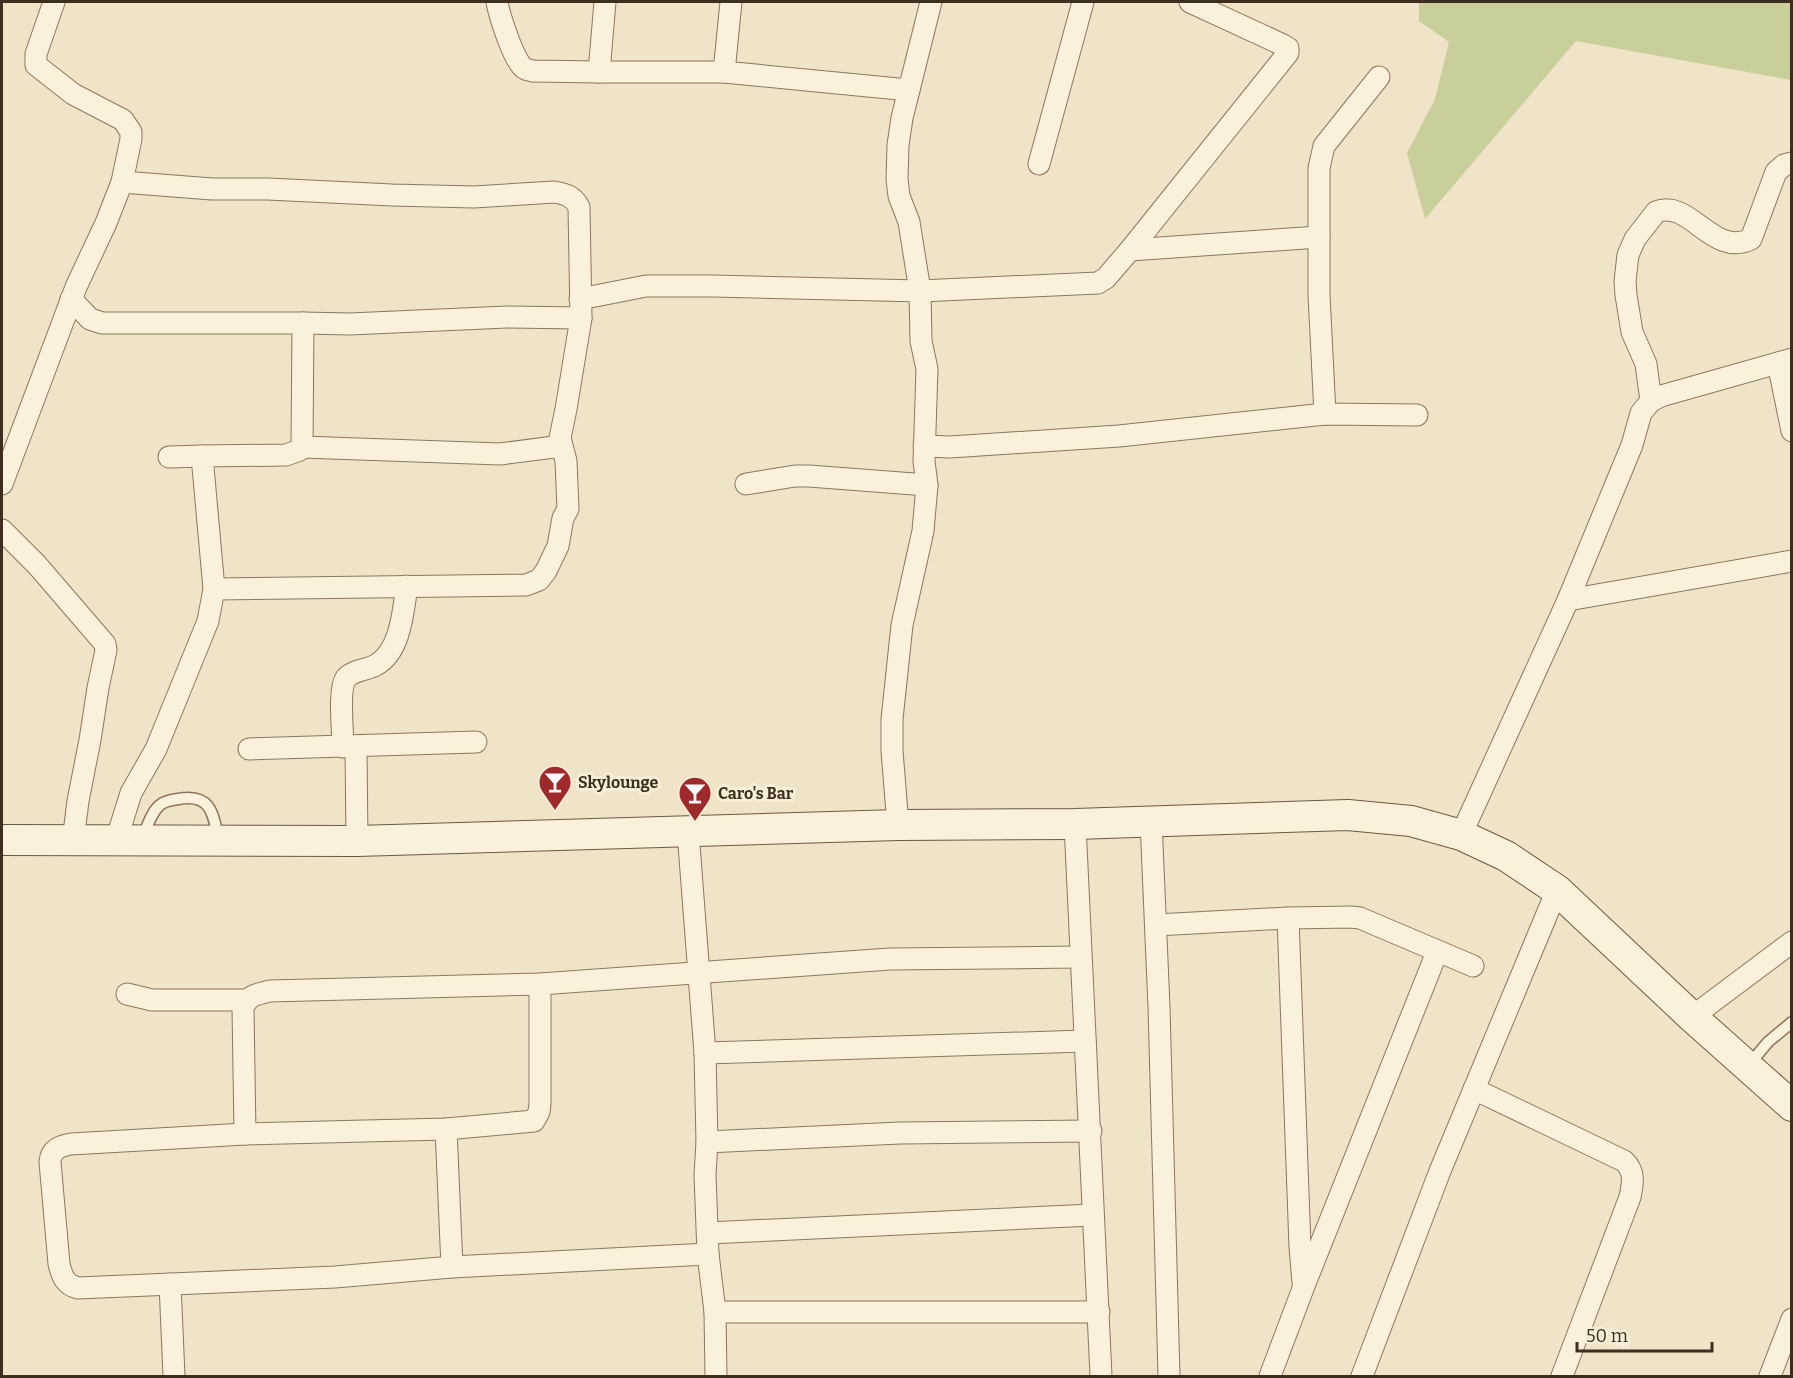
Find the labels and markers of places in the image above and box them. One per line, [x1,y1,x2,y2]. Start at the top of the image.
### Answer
bar icon: Skylounge [537,764,573,811]
place label: Skylounge [578,773,658,792]
bar icon: Caro's Bar [677,775,713,822]
place label: Caro's Bar [718,784,794,803]

